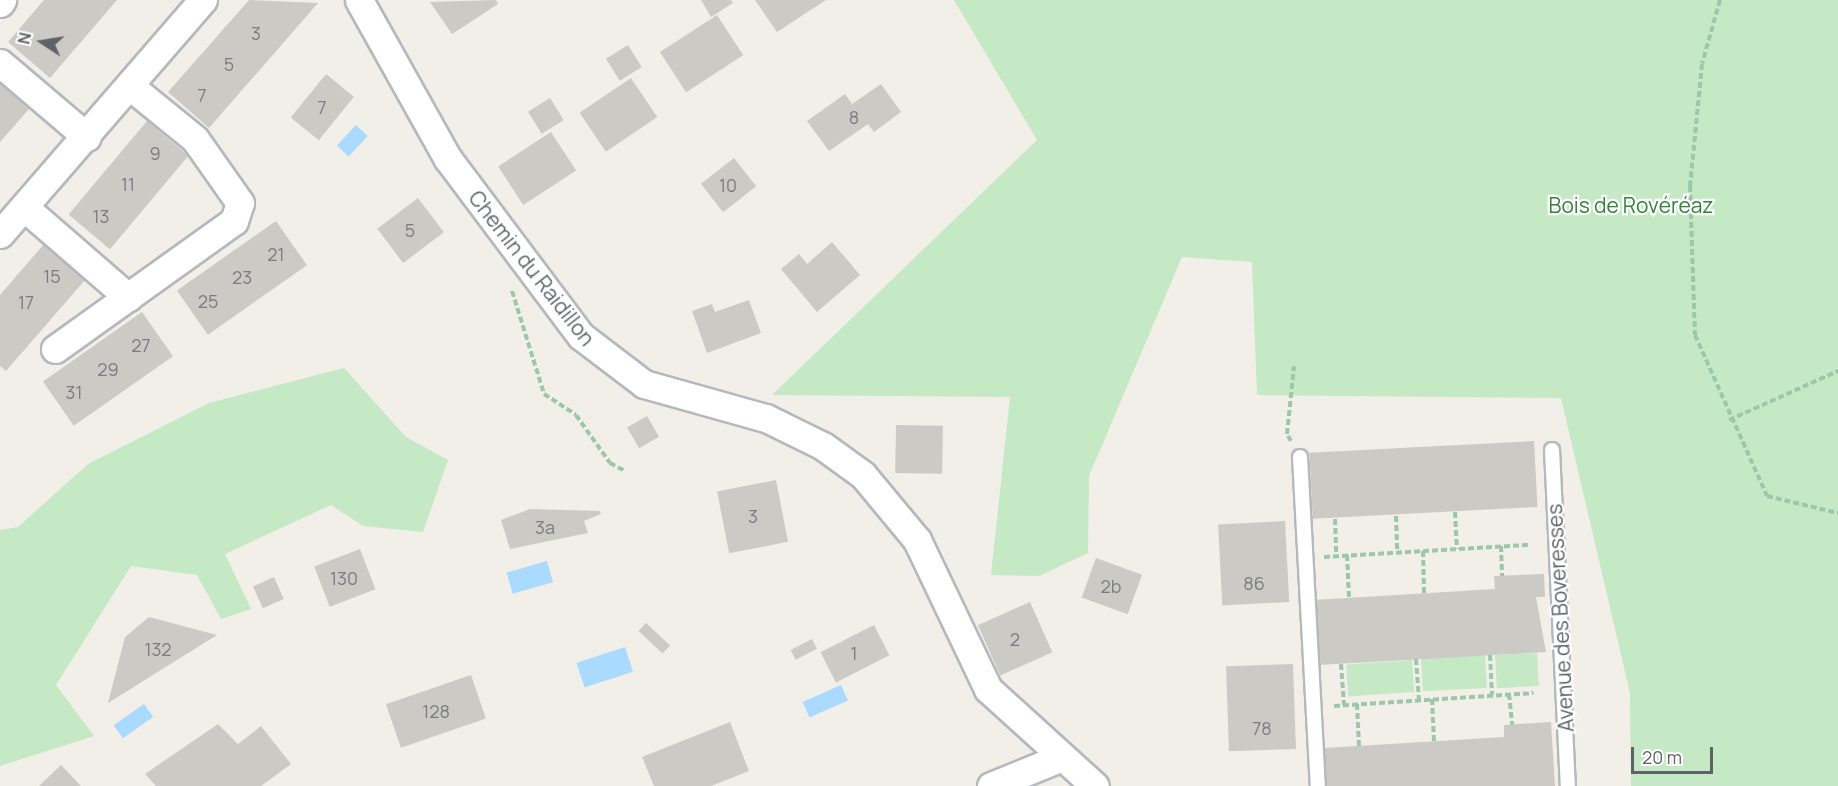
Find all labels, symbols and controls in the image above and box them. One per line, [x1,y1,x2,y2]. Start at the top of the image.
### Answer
north arrow [12,12,72,72]
house number: 3 [251,22,261,44]
text: N [12,30,36,46]
house number: 5 [224,53,234,75]
house number: 7 [197,84,207,106]
house number: 7 [317,96,327,118]
house number: 8 [849,106,859,128]
house number: 9 [149,142,161,164]
house number: 11 [121,173,135,195]
house number: 10 [719,174,737,196]
street label: Chemin du Raidillon [464,185,600,351]
park label: Bois de Rovéréaz [1549,192,1713,218]
house number: 13 [93,205,109,227]
house number: 5 [405,219,415,241]
house number: 21 [267,243,285,265]
house number: 15 [43,265,61,287]
house number: 23 [232,266,252,288]
house number: 25 [198,290,218,312]
house number: 17 [18,291,34,313]
house number: 27 [131,334,151,356]
house number: 29 [97,358,119,380]
house number: 31 [66,381,82,403]
street label: Avenue des Boveresses [1541,503,1579,733]
house number: 3 [748,505,758,527]
house number: 3a [535,516,555,538]
house number: 130 [330,567,358,589]
house number: 86 [1243,572,1265,594]
house number: 2b [1101,575,1121,597]
house number: 2 [1010,628,1020,650]
house number: 132 [144,638,172,660]
house number: 1 [850,642,858,664]
house number: 128 [422,700,450,722]
house number: 78 [1252,717,1272,739]
scale bar [1634,735,1716,773]
text: 20 m [1642,745,1682,769]

